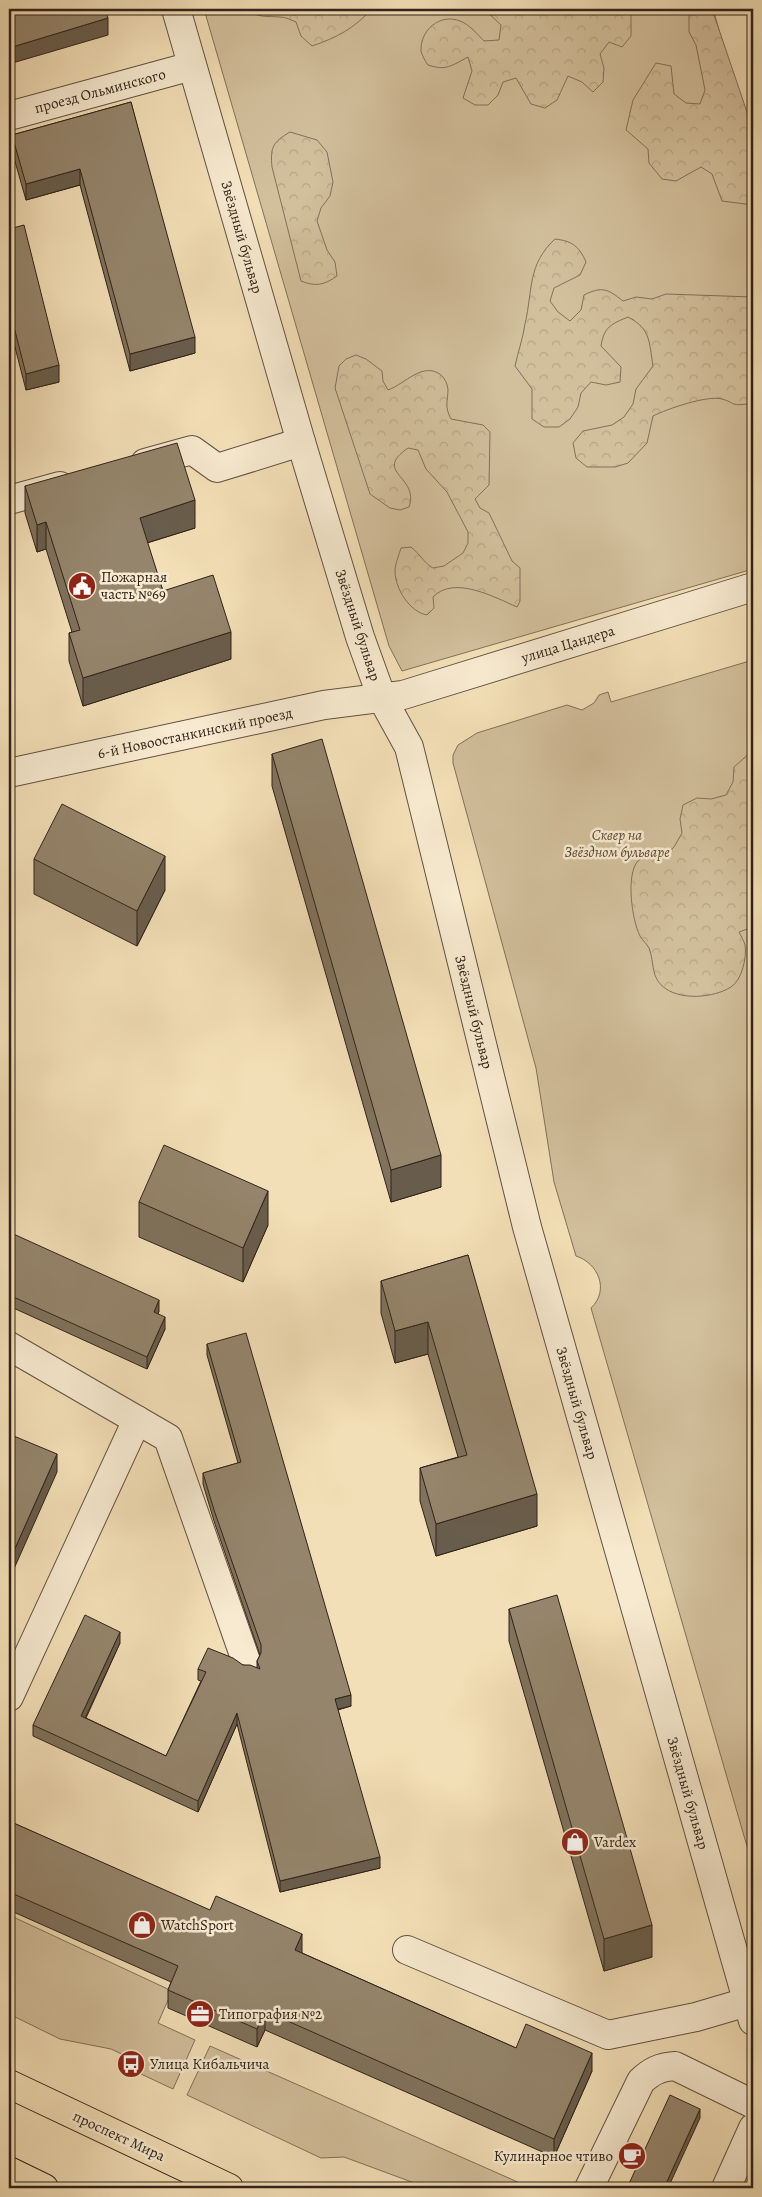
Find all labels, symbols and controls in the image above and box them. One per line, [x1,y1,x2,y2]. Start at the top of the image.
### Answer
street label: проезд Ольминского [32,64,168,118]
street label: Звёздный бульвар [216,178,268,296]
place label: Пожарная часть №69 [101,567,167,604]
street label: Звёздный бульвар [331,567,386,684]
public building icon: Пожарная часть №69 [67,571,97,601]
street label: улица Цандера [518,620,617,668]
street label: 6-й Новоостанкинский проезд [96,703,294,763]
park label: Сквер на Звёздном бульваре [564,825,670,862]
street label: Звёздный бульвар [450,953,498,1071]
street label: Звёздный бульвар [551,1344,603,1462]
street label: Звёздный бульвар [662,1734,714,1852]
shop icon: Vardex [560,1827,590,1857]
place label: Vardex [593,1832,636,1852]
shop icon: WatchSport [127,1910,157,1940]
place label: WatchSport [160,1915,234,1935]
office icon: Типография №2 [185,1999,215,2029]
place label: Типография №2 [219,2004,322,2024]
bus stop icon: Улица Кибальчича [116,2049,146,2079]
place label: Улица Кибальчича [150,2054,270,2074]
street label: проспект Мира [70,2106,168,2166]
cafe icon: Кулинарное чтиво [617,2141,647,2171]
place label: Кулинарное чтиво [494,2146,613,2166]

